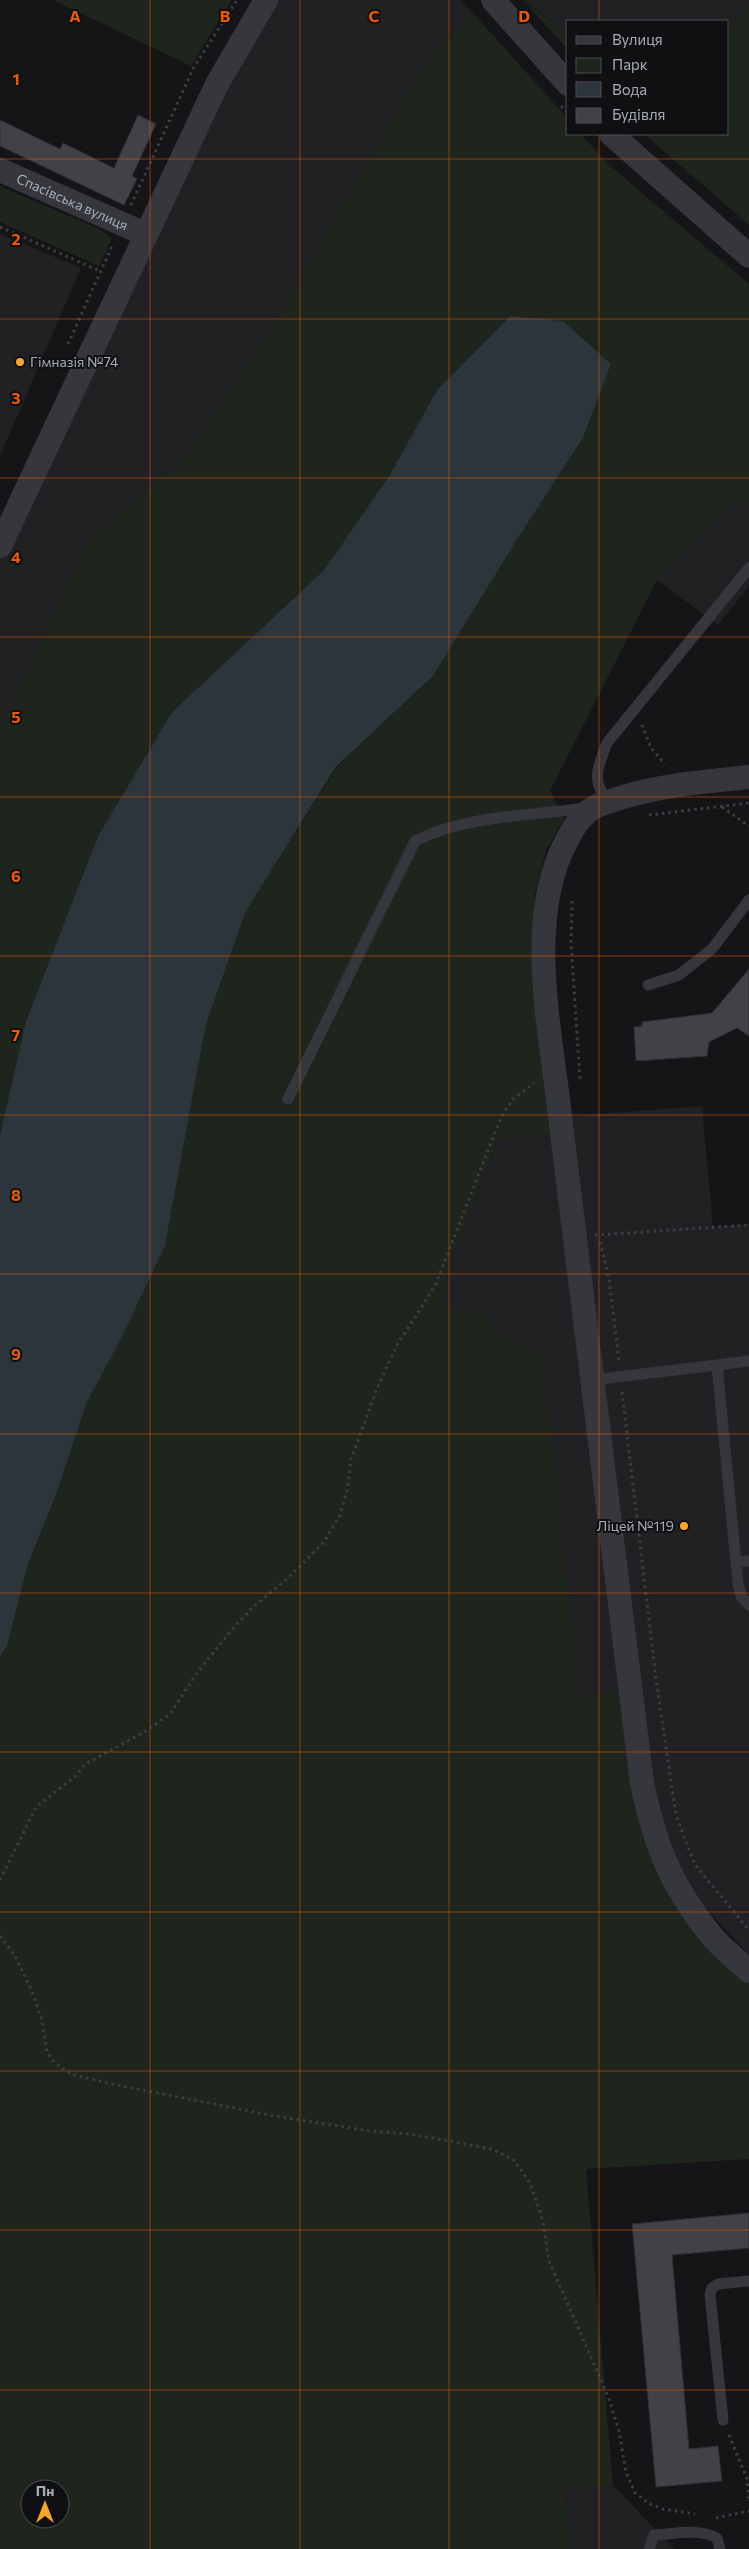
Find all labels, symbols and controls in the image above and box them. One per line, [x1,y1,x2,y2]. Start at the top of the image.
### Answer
text: A [69,6,81,25]
text: B [220,6,231,25]
text: C [369,6,380,25]
text: D [518,6,530,25]
legend [566,20,729,135]
text: Вулиця [612,30,663,48]
text: Парк [612,55,648,73]
text: 1 [12,69,20,88]
text: Вода [612,80,647,98]
text: Будівля [612,105,665,123]
street label: Спасівська вулиця [14,169,131,233]
text: 2 [11,229,21,248]
place label: Гімназія №74 [30,353,119,370]
marker: Гімназія №74 [14,356,26,368]
text: 3 [11,388,21,407]
text: 4 [11,547,21,566]
text: 5 [11,707,21,726]
text: 6 [11,866,21,885]
text: 7 [12,1025,21,1044]
text: 8 [11,1185,21,1204]
text: 9 [11,1344,21,1363]
place label: Ліцей №119 [597,1517,674,1534]
marker: Ліцей №119 [678,1520,690,1532]
north arrow [20,2479,70,2529]
text: Пн [36,2482,54,2499]

